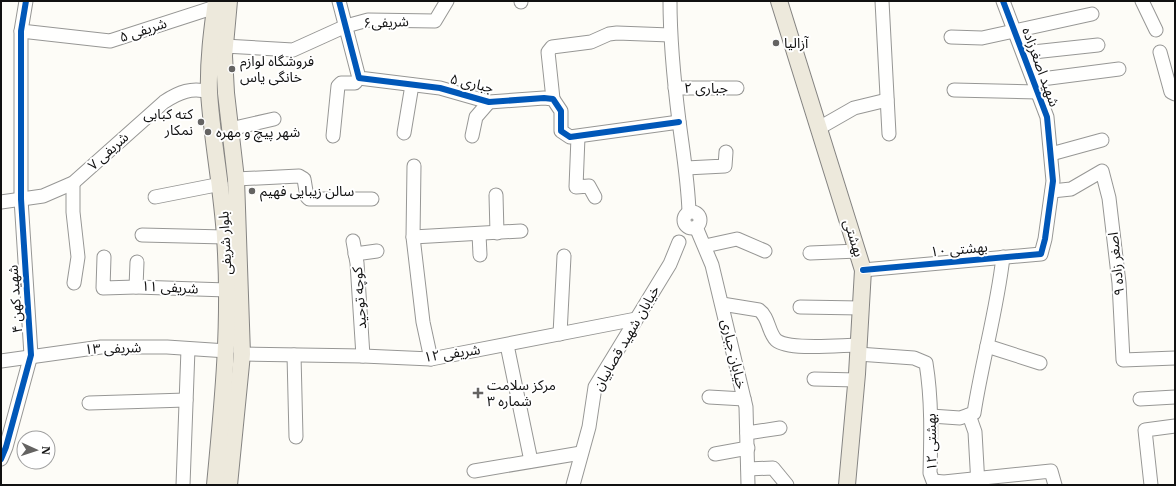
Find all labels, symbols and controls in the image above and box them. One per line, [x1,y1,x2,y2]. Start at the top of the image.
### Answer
street label: شریفی۶ [363,12,409,32]
street label: شریفی ۵ [117,14,169,46]
street label: شهید اصغرزاده [1018,25,1064,109]
place label: آزالیا [784,34,809,52]
marker: آزالیا [771,38,781,48]
place label: فروشگاه لوازم خانگی یاس [240,52,314,86]
marker: فروشگاه لوازم خانگی یاس [227,64,237,74]
street label: جباری ۵ [448,69,496,97]
street label: جباری ۲ [684,79,728,97]
place label: کته کبابی نمکار [143,105,193,139]
marker: کته کبابی نمکار [196,117,206,127]
place label: شهر پیچ و مهره [216,123,300,143]
marker: شهر پیچ و مهره [203,127,213,137]
street label: شریفی ۷ [84,128,132,174]
place label: سالن زیبایی فهیم [260,182,354,202]
marker: سالن زیبایی فهیم [247,186,257,196]
street label: بلوار شریفی [214,210,236,275]
street label: بهشتی [840,217,868,259]
street label: اصغر زاده ۹ [1104,231,1128,297]
street label: بهشتی ۱۰ [930,238,989,260]
street label: شهید کهن ۴ [4,264,26,334]
street label: کوچه توحید [348,266,371,330]
street label: شریفی ۱۱ [141,277,199,297]
street label: خیابان شهید قصابیان [589,282,663,394]
street label: خیابان جباری [717,317,751,391]
street label: شریفی ۱۳ [84,338,142,358]
street label: شریفی ۱۲ [423,340,481,366]
place label: مرکز سلامت شماره ۳ [487,376,556,410]
marker: مرکز سلامت شماره ۳ [472,387,484,399]
street label: بهشتی ۱۲ [921,413,941,471]
north arrow [16,430,56,470]
text: N [39,446,53,456]

